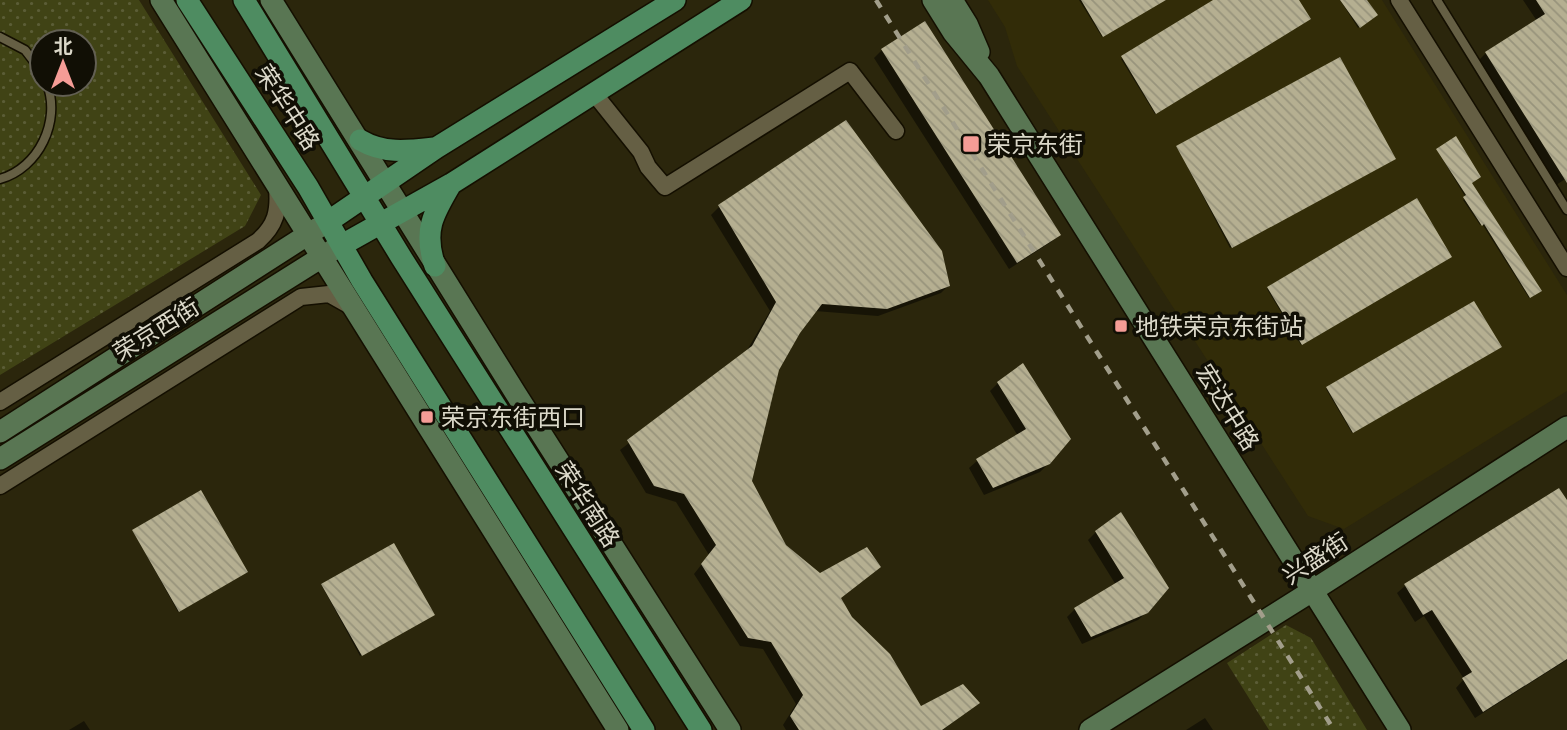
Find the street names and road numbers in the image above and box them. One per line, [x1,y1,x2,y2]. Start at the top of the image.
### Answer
street label: 荣华中路 [250,59,326,155]
street label: 荣京西街 [108,292,204,366]
street label: 宏达中路 [1191,359,1265,455]
street label: 荣华南路 [550,456,626,552]
street label: 兴盛街 [1277,527,1353,589]

